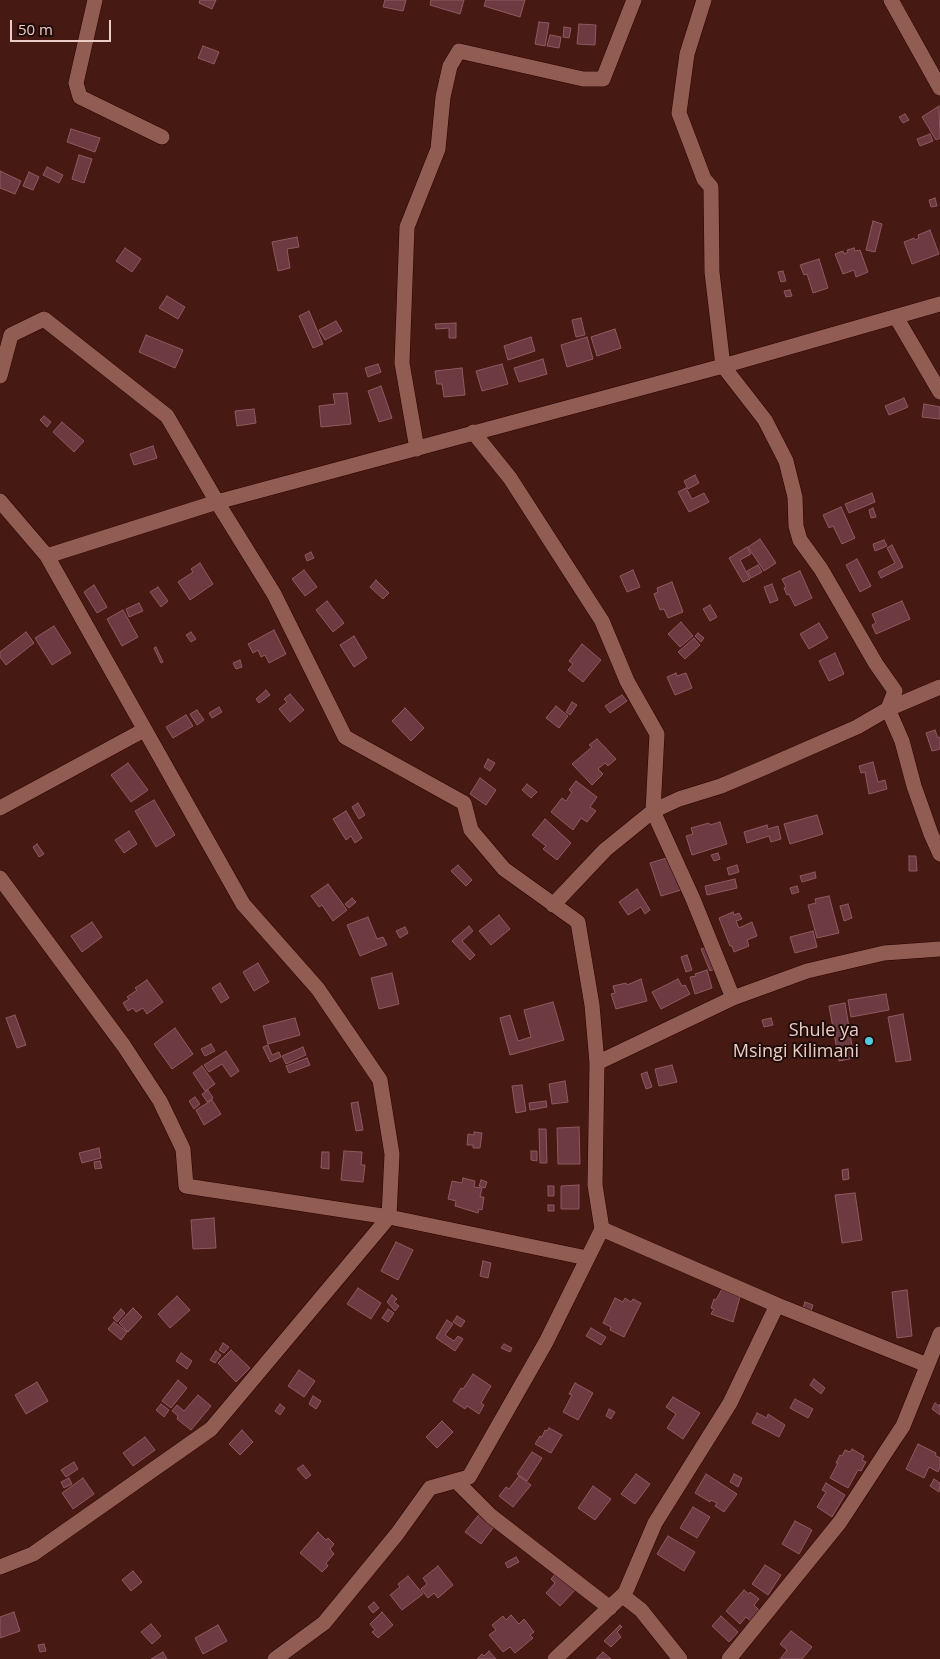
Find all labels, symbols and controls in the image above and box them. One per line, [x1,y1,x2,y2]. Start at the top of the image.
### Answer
scale bar [12,10,114,42]
text: 50 m [18,19,53,39]
place label: Shule ya Msingi Kilimani [733,1020,859,1062]
marker: Shule ya Msingi Kilimani [863,1035,875,1047]

